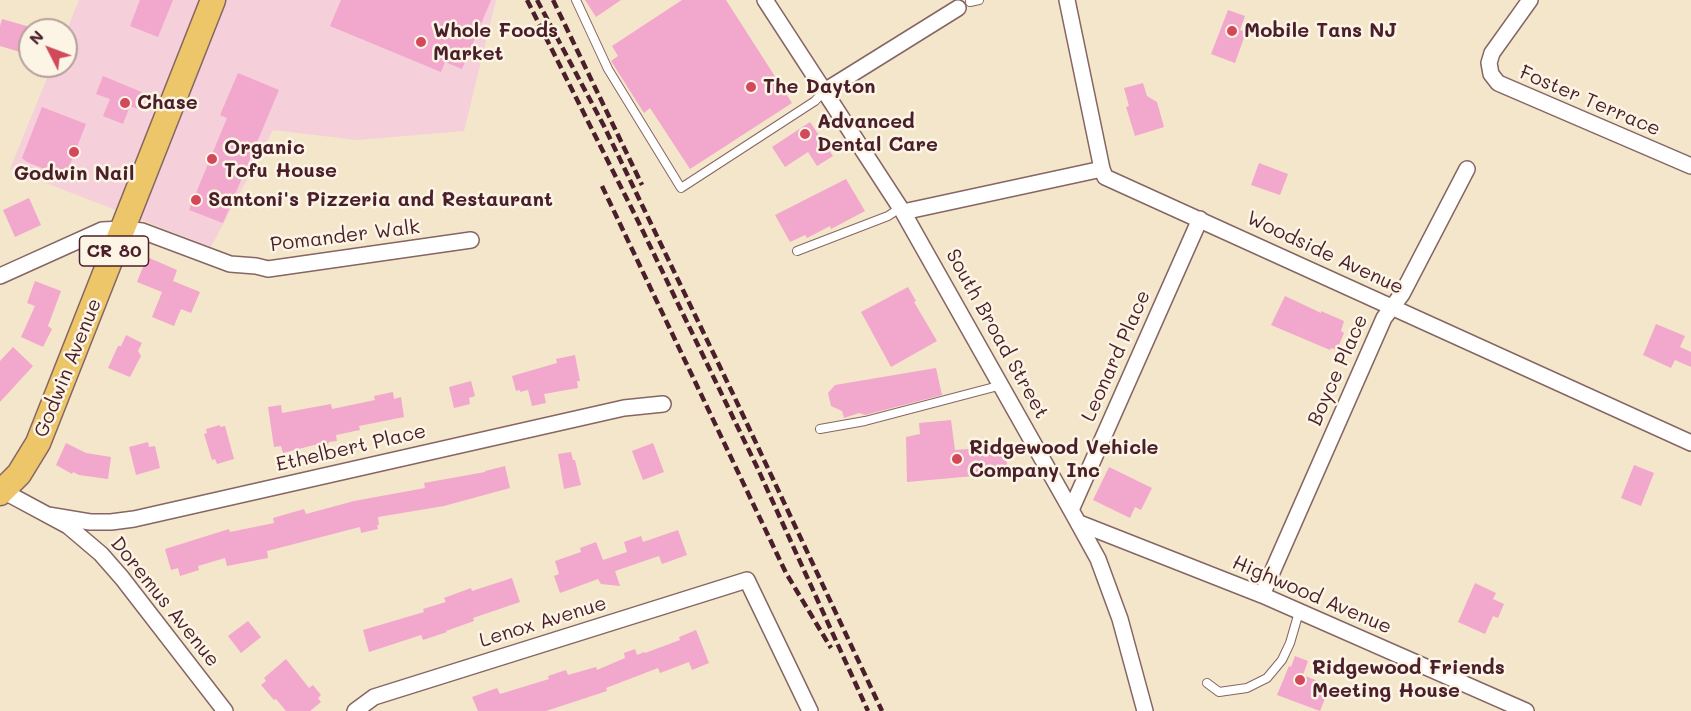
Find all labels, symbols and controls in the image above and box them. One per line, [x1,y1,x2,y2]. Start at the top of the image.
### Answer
north arrow [18,18,78,78]
place label: Whole Foods Market [433,19,558,66]
place label: Mobile Tans NJ [1244,19,1398,43]
marker: Mobile Tans NJ [1225,24,1239,38]
text: N [24,25,48,49]
marker: Whole Foods Market [414,35,428,49]
street label: Foster Terrace [1516,61,1664,141]
place label: The Dayton [763,75,876,99]
marker: The Dayton [744,80,758,94]
place label: Chase [137,91,198,115]
marker: Chase [118,96,132,110]
place label: Advanced Dental Care [817,110,938,157]
marker: Advanced Dental Care [798,127,812,141]
place label: Organic Tofu House [224,136,337,183]
marker: Godwin Nail [67,145,81,159]
marker: Organic Tofu House [205,152,219,166]
place label: Godwin Nail [14,162,134,186]
place label: Santoni's Pizzeria and Restaurant [208,188,553,212]
marker: Santoni's Pizzeria and Restaurant [189,193,203,207]
street label: Woodside Avenue [1243,206,1407,300]
street label: Pomander Walk [269,215,421,257]
road number: CR 80 [80,236,148,266]
street label: South Broad Street [940,245,1054,423]
street label: Leonard Place [1076,287,1156,425]
street label: Godwin Avenue [29,295,107,441]
street label: Boyce Place [1303,311,1373,429]
street label: Ethelbert Place [274,419,428,477]
place label: Ridgewood Vehicle Company Inc [969,436,1158,483]
marker: Ridgewood Vehicle Company Inc [950,452,964,466]
street label: Doremus Avenue [105,532,225,672]
street label: Highwood Avenue [1229,551,1395,639]
street label: Lenox Avenue [477,591,609,653]
place label: Ridgewood Friends Meeting House [1312,656,1505,703]
marker: Ridgewood Friends Meeting House [1293,673,1307,687]

